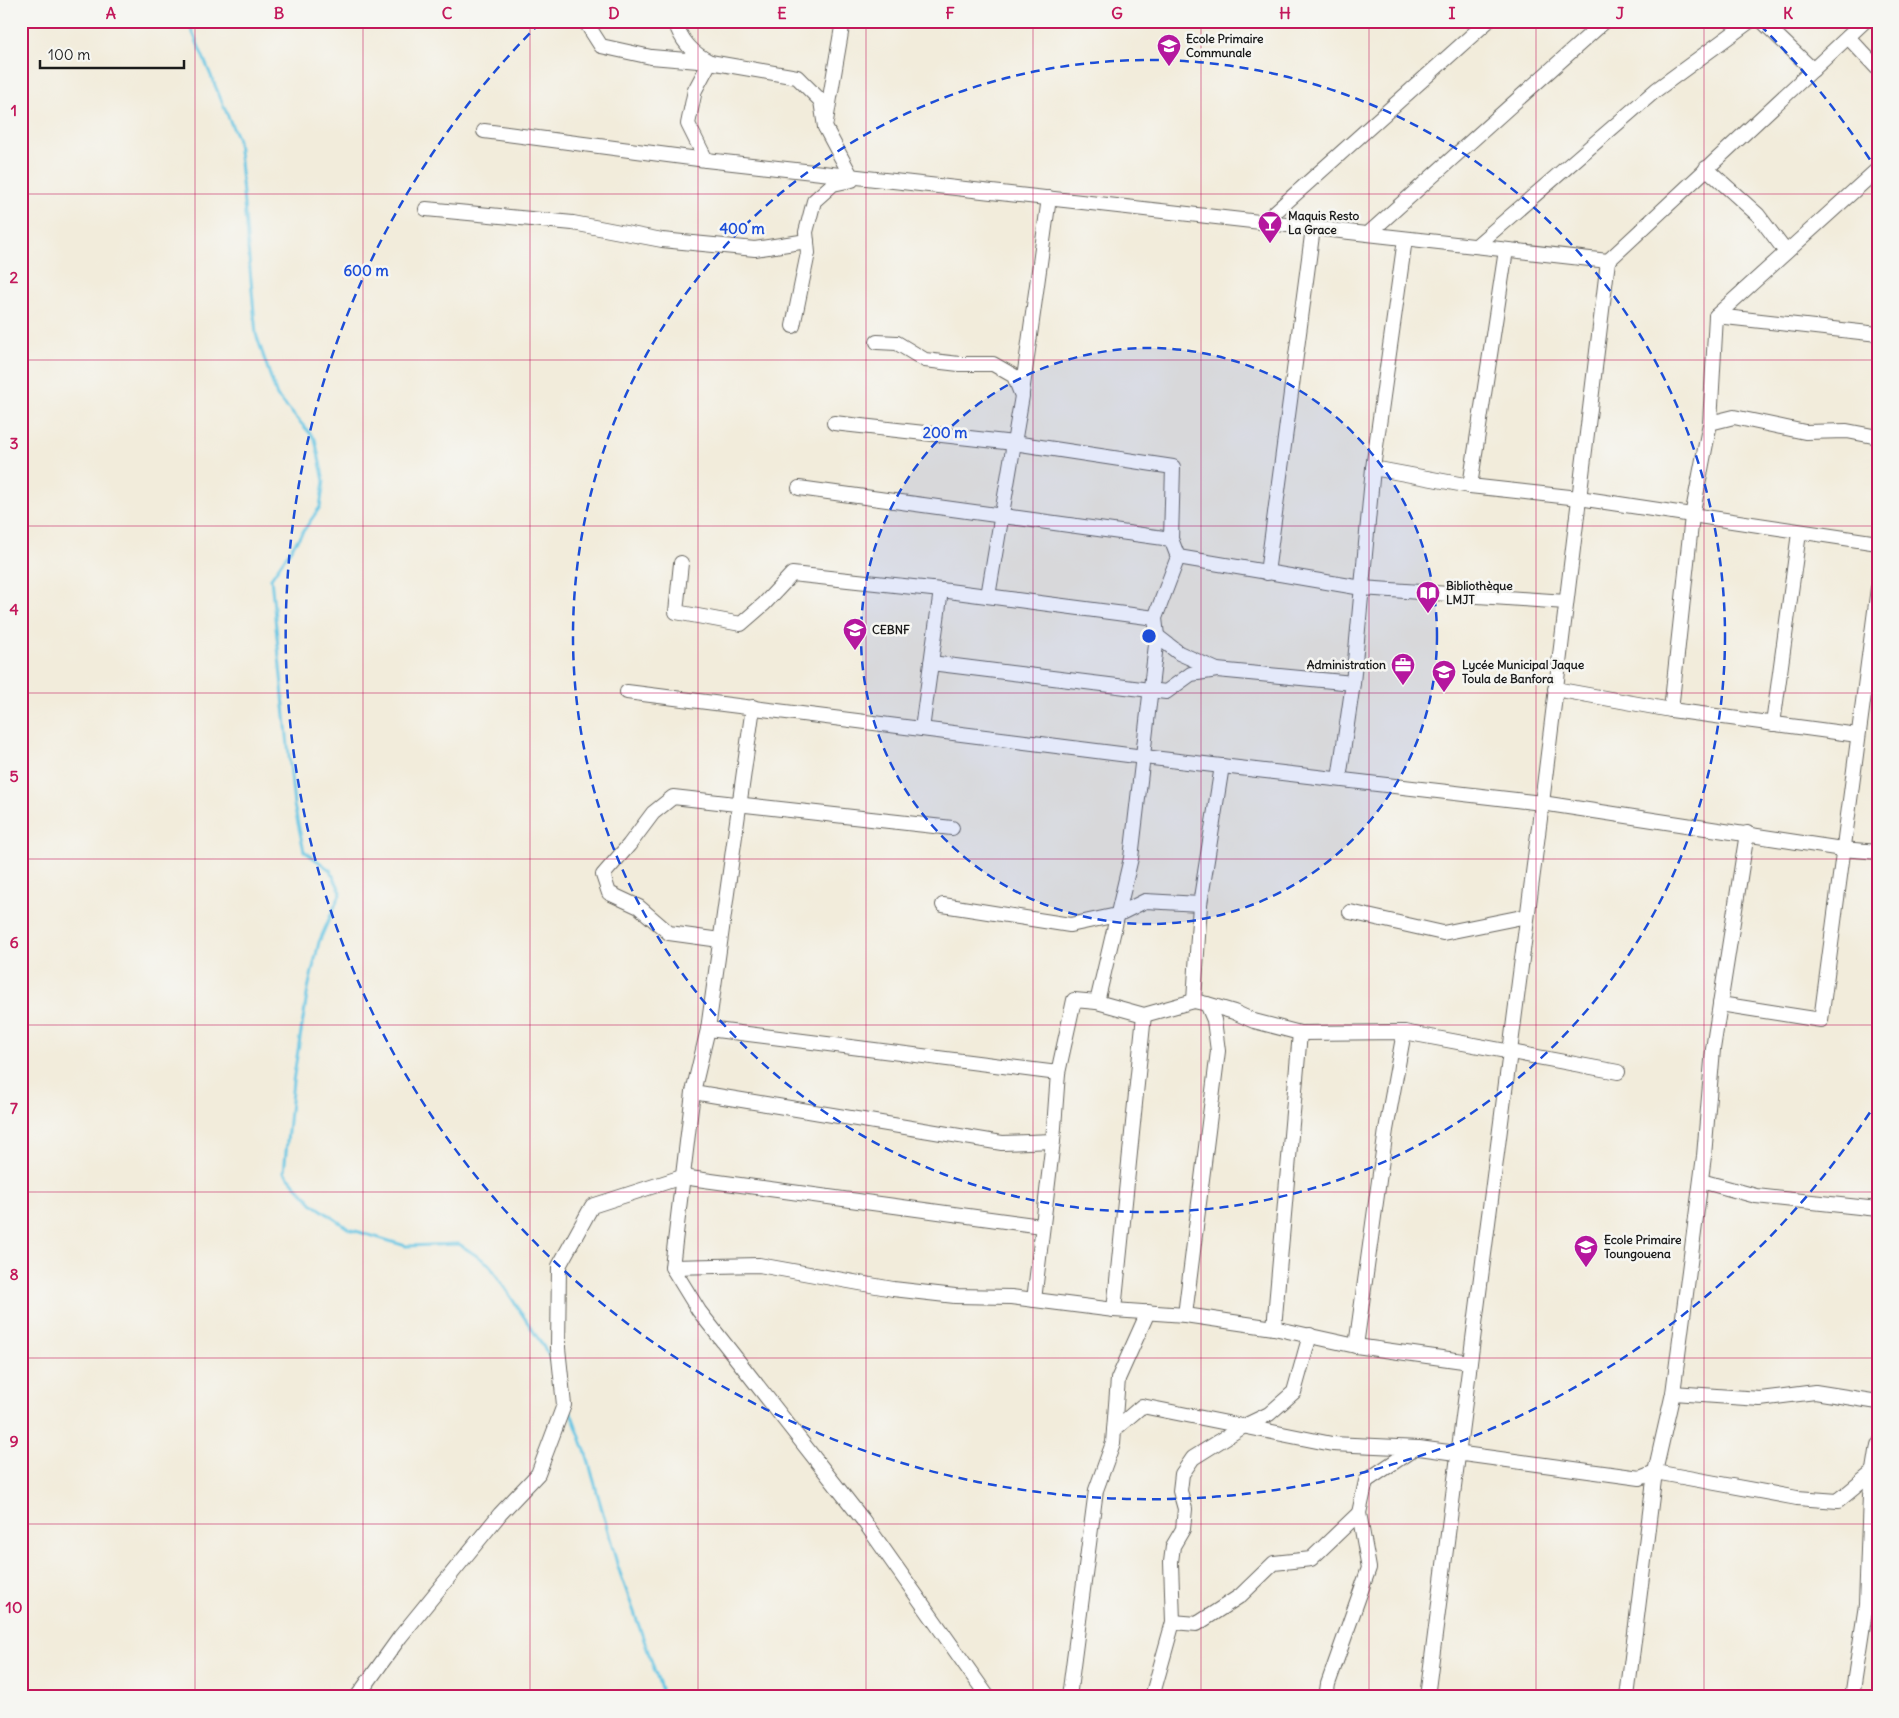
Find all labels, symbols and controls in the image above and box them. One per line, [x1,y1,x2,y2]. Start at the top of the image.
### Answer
text: A [106,3,116,23]
text: B [274,3,285,23]
text: C [442,3,453,23]
text: D [608,3,620,23]
text: E [777,3,787,23]
text: F [945,3,955,23]
text: G [1111,3,1123,23]
text: H [1279,3,1291,23]
text: I [1449,3,1456,23]
text: J [1616,3,1625,23]
text: K [1783,3,1793,23]
place label: Ecole Primaire Communale [1186,31,1264,60]
school or university icon: Ecole Primaire Communale [1156,33,1182,67]
scale bar [40,38,184,70]
text: 100 m [48,45,90,64]
text: 1 [11,100,17,120]
place label: Maquis Resto La Grace [1288,208,1359,237]
bar icon: Maquis Resto La Grace [1257,210,1283,244]
text: 400 m [719,219,765,238]
text: 600 m [343,261,389,280]
text: 2 [10,267,19,287]
text: 200 m [923,423,967,442]
text: 3 [9,433,19,453]
place label: Bibliothèque LMJT [1446,578,1513,607]
library icon: Bibliothèque LMJT [1415,580,1441,614]
text: 4 [9,599,19,619]
school or university icon: CEBNF [842,617,868,651]
place label: CEBNF [872,622,910,637]
centre of rings [1140,627,1158,645]
office icon: Administration [1390,652,1416,686]
place label: Administration [1307,657,1386,672]
place label: Lycée Municipal Jaque Toula de Banfora [1462,657,1585,686]
school or university icon: Lycée Municipal Jaque Toula de Banfora [1431,659,1457,693]
text: 5 [9,766,19,786]
text: 6 [9,932,19,952]
text: 7 [10,1098,18,1118]
place label: Ecole Primaire Toungouena [1604,1232,1682,1262]
school or university icon: Ecole Primaire Toungouena [1573,1234,1599,1268]
text: 8 [9,1264,19,1284]
text: 9 [9,1431,19,1451]
text: 10 [6,1597,22,1617]

